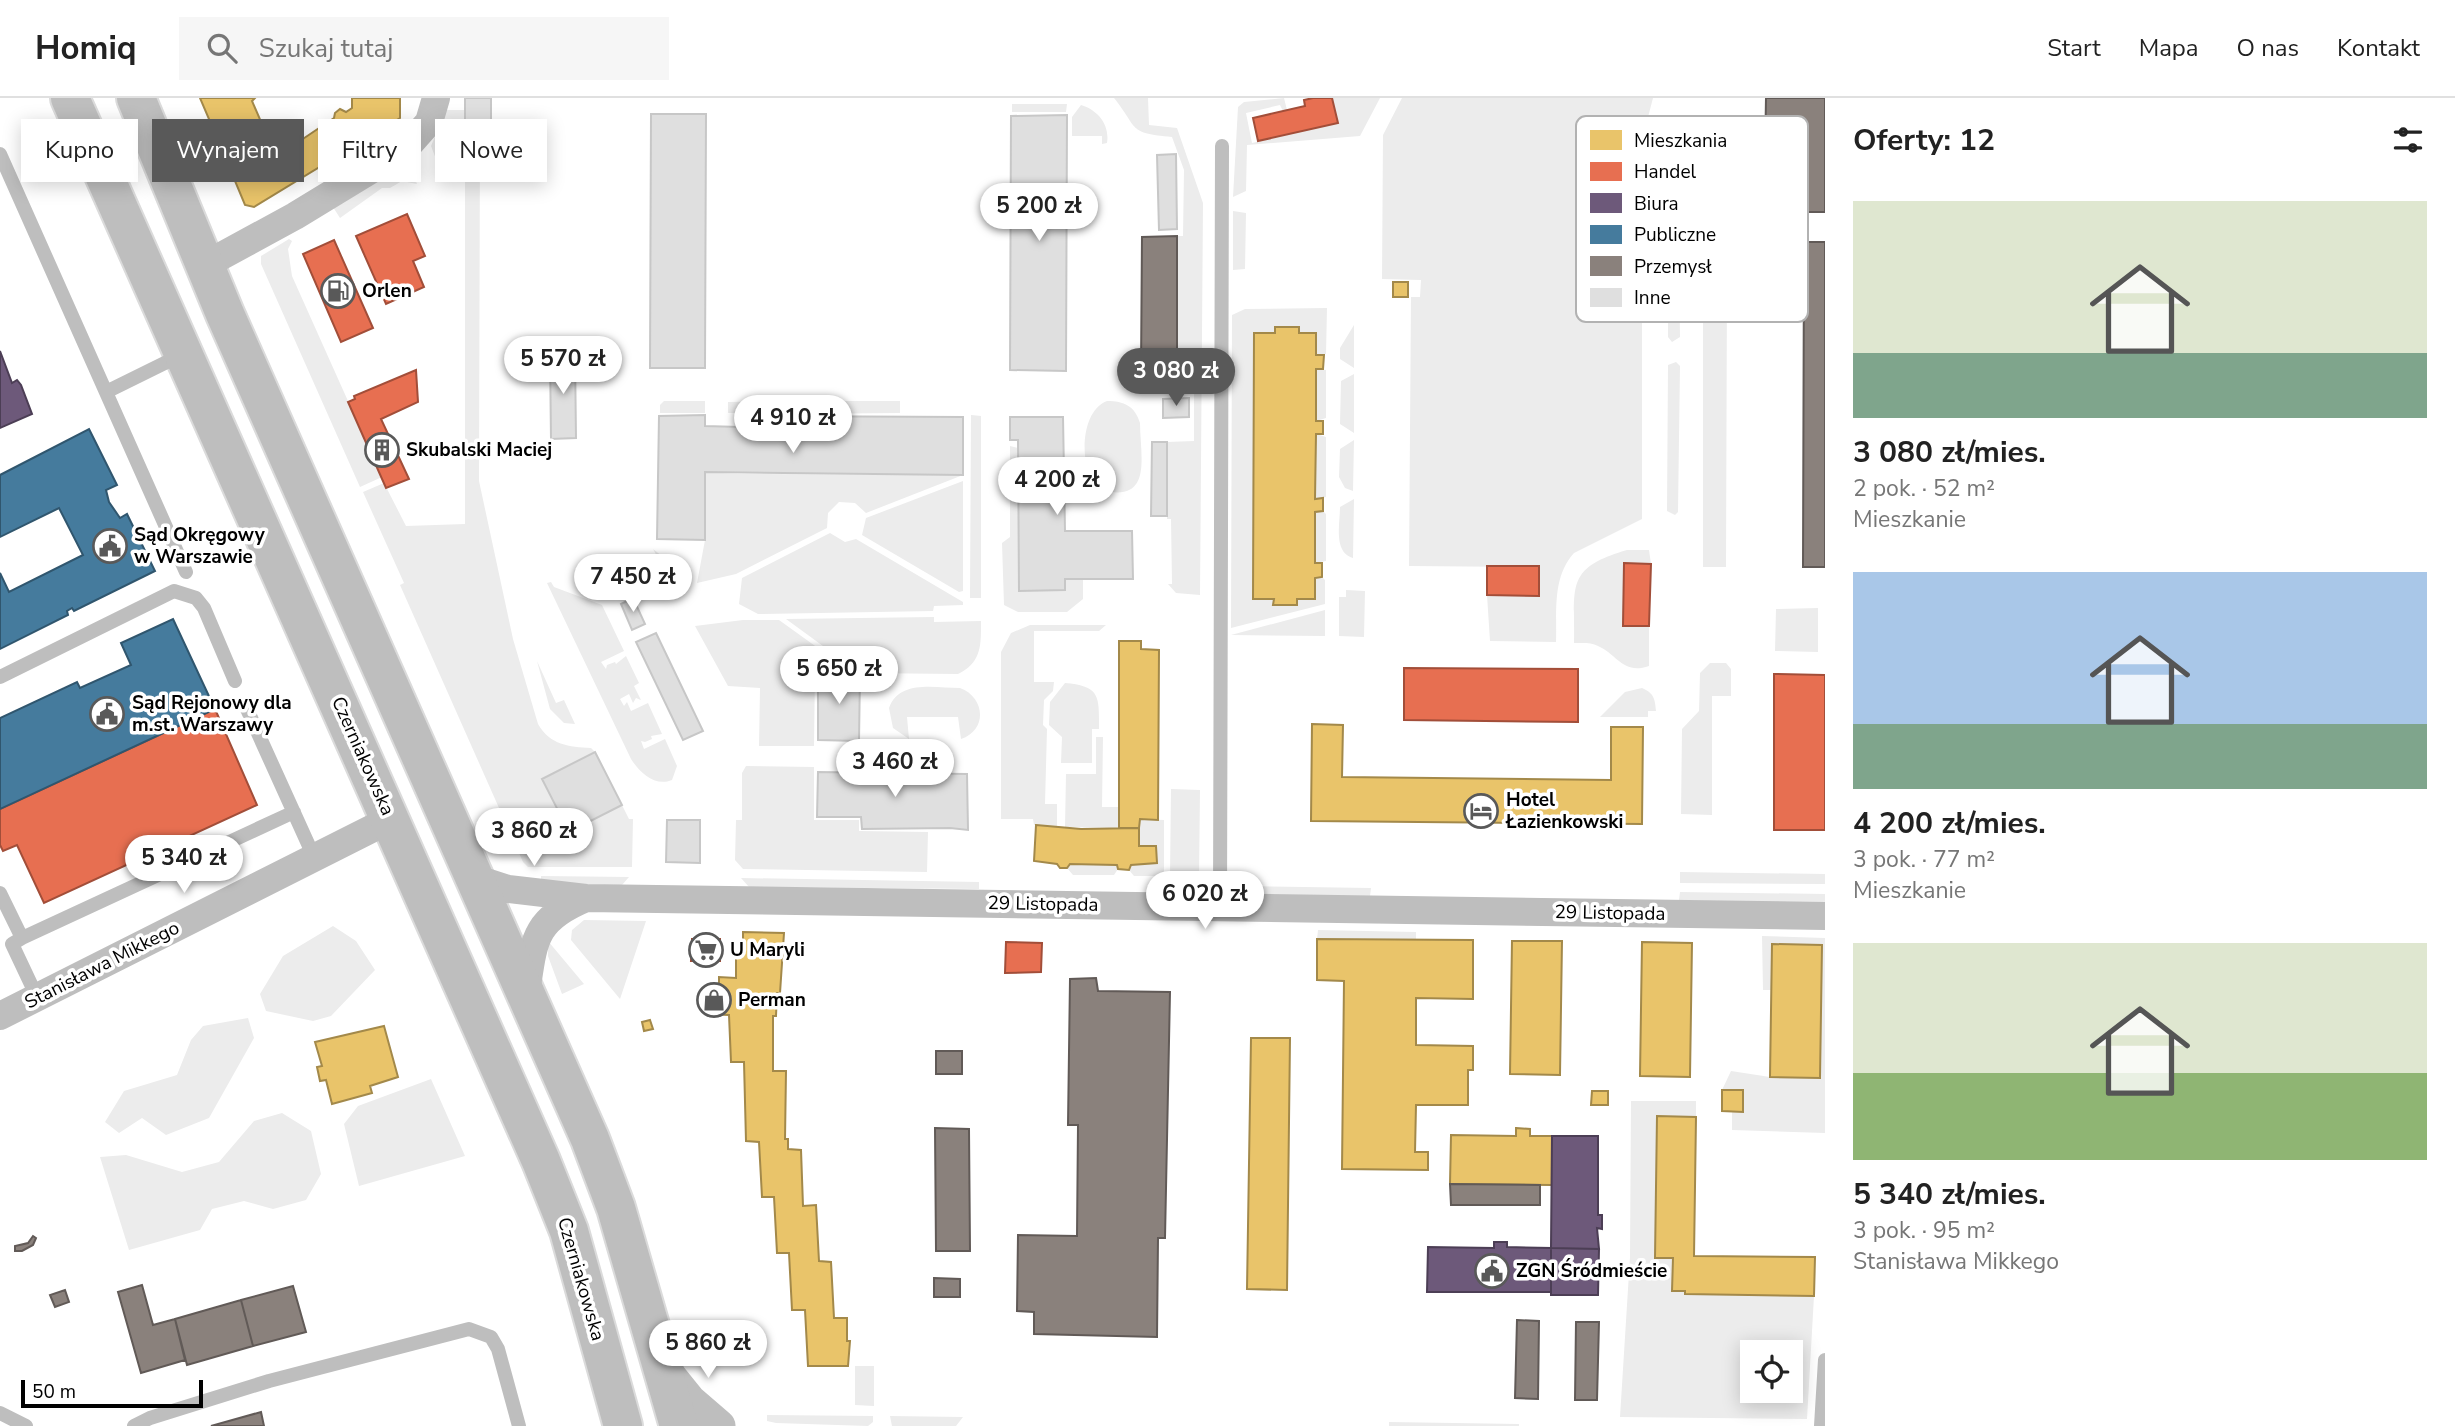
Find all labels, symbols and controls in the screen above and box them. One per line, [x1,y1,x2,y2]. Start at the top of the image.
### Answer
search box [179,17,669,80]
text: Homiq [35,26,137,71]
icon: search [203,29,241,67]
text: Szukaj tutaj [259,31,393,66]
text: Start [2047,32,2101,64]
text: Mapa [2139,32,2199,64]
text: O nas [2237,32,2299,64]
text: Kontakt [2337,32,2420,64]
legend [1576,116,1808,322]
chip: Kupno [21,119,138,182]
chip: Wynajem [152,119,304,182]
chip: Filtry [318,119,421,182]
chip: Nowe [435,119,547,182]
text: Oferty: 12 [1853,120,1995,161]
icon: filters [2389,121,2427,159]
text: Mieszkania [1634,128,1727,154]
text: Handel [1634,159,1697,185]
pin: 5 200 zł [967,184,1111,243]
text: 5 200 zł [996,190,1082,221]
text: Biura [1634,191,1679,217]
text: Publiczne [1634,222,1716,248]
icon: home [2077,246,2203,372]
text: Przemysł [1634,254,1712,280]
fuel station icon: Orlen [319,272,357,310]
place label: Orlen [362,278,412,304]
text: Inne [1634,285,1671,311]
pin: 5 570 zł [491,336,635,396]
text: 5 570 zł [520,343,606,374]
pin: 3 080 zł [1104,348,1248,408]
text: 3 080 zł [1133,355,1219,386]
pin: 4 910 zł [721,396,865,455]
text: 4 910 zł [750,402,836,433]
building icon: Skubalski Maciej [363,431,401,469]
text: 3 080 zł/mies. [1853,432,2046,473]
place label: Skubalski Maciej [406,437,552,463]
pin: 4 200 zł [985,458,1129,517]
text: 4 200 zł [1014,464,1100,495]
text: 2 pok. · 52 m² [1853,473,1995,504]
text: Mieszkanie [1853,504,1966,535]
place label: Sąd Okręgowy w Warszawie [134,522,266,570]
public building icon: Sąd Okręgowy w Warszawie [91,527,129,565]
pin: 7 450 zł [561,554,705,614]
text: 7 450 zł [590,561,676,592]
icon: home [2077,617,2203,743]
pin: 5 650 zł [767,646,911,706]
text: 5 650 zł [796,653,882,684]
place label: Sąd Rejonowy dla m.st. Warszawy [132,690,292,738]
street label: Czerniakowska [325,693,401,819]
public building icon: Sąd Rejonowy dla m.st. Warszawy [88,695,126,733]
pin: 3 460 zł [823,740,967,799]
text: 3 460 zł [852,746,938,777]
place label: Hotel Łazienkowski [1505,787,1623,835]
hotel icon: Hotel Łazienkowski [1462,792,1500,830]
text: 4 200 zł/mies. [1853,803,2046,844]
pin: 3 860 zł [462,808,606,868]
text: 3 860 zł [491,815,577,846]
pin: 5 340 zł [112,836,256,895]
text: 5 340 zł [141,842,227,873]
text: 3 pok. · 77 m² [1853,844,1995,875]
pin: 6 020 zł [1133,872,1277,931]
text: Mieszkanie [1853,875,1966,906]
text: 6 020 zł [1162,878,1248,909]
street label: 29 Listopada [987,890,1099,918]
street label: 29 Listopada [1554,899,1666,927]
street label: Stanisława Mikkego [20,915,184,1015]
supermarket icon: U Maryli [687,931,725,969]
place label: U Maryli [730,937,805,963]
shop icon: Perman [695,981,733,1019]
place label: Perman [738,987,806,1013]
icon: home [2077,988,2203,1114]
text: 5 340 zł/mies. [1853,1174,2046,1215]
street label: Czerniakowska [551,1214,611,1344]
text: 3 pok. · 95 m² [1853,1215,1995,1246]
text: Stanisława Mikkego [1853,1246,2059,1277]
public building icon: ZGN Śródmieście [1473,1252,1511,1290]
place label: ZGN Śródmieście [1516,1258,1667,1284]
pin: 5 860 zł [636,1320,780,1380]
text: 5 860 zł [665,1327,751,1358]
map controls [1740,1340,1803,1403]
button: locate [1740,1340,1803,1403]
scale bar [21,1377,203,1409]
text: 50 m [32,1379,76,1405]

